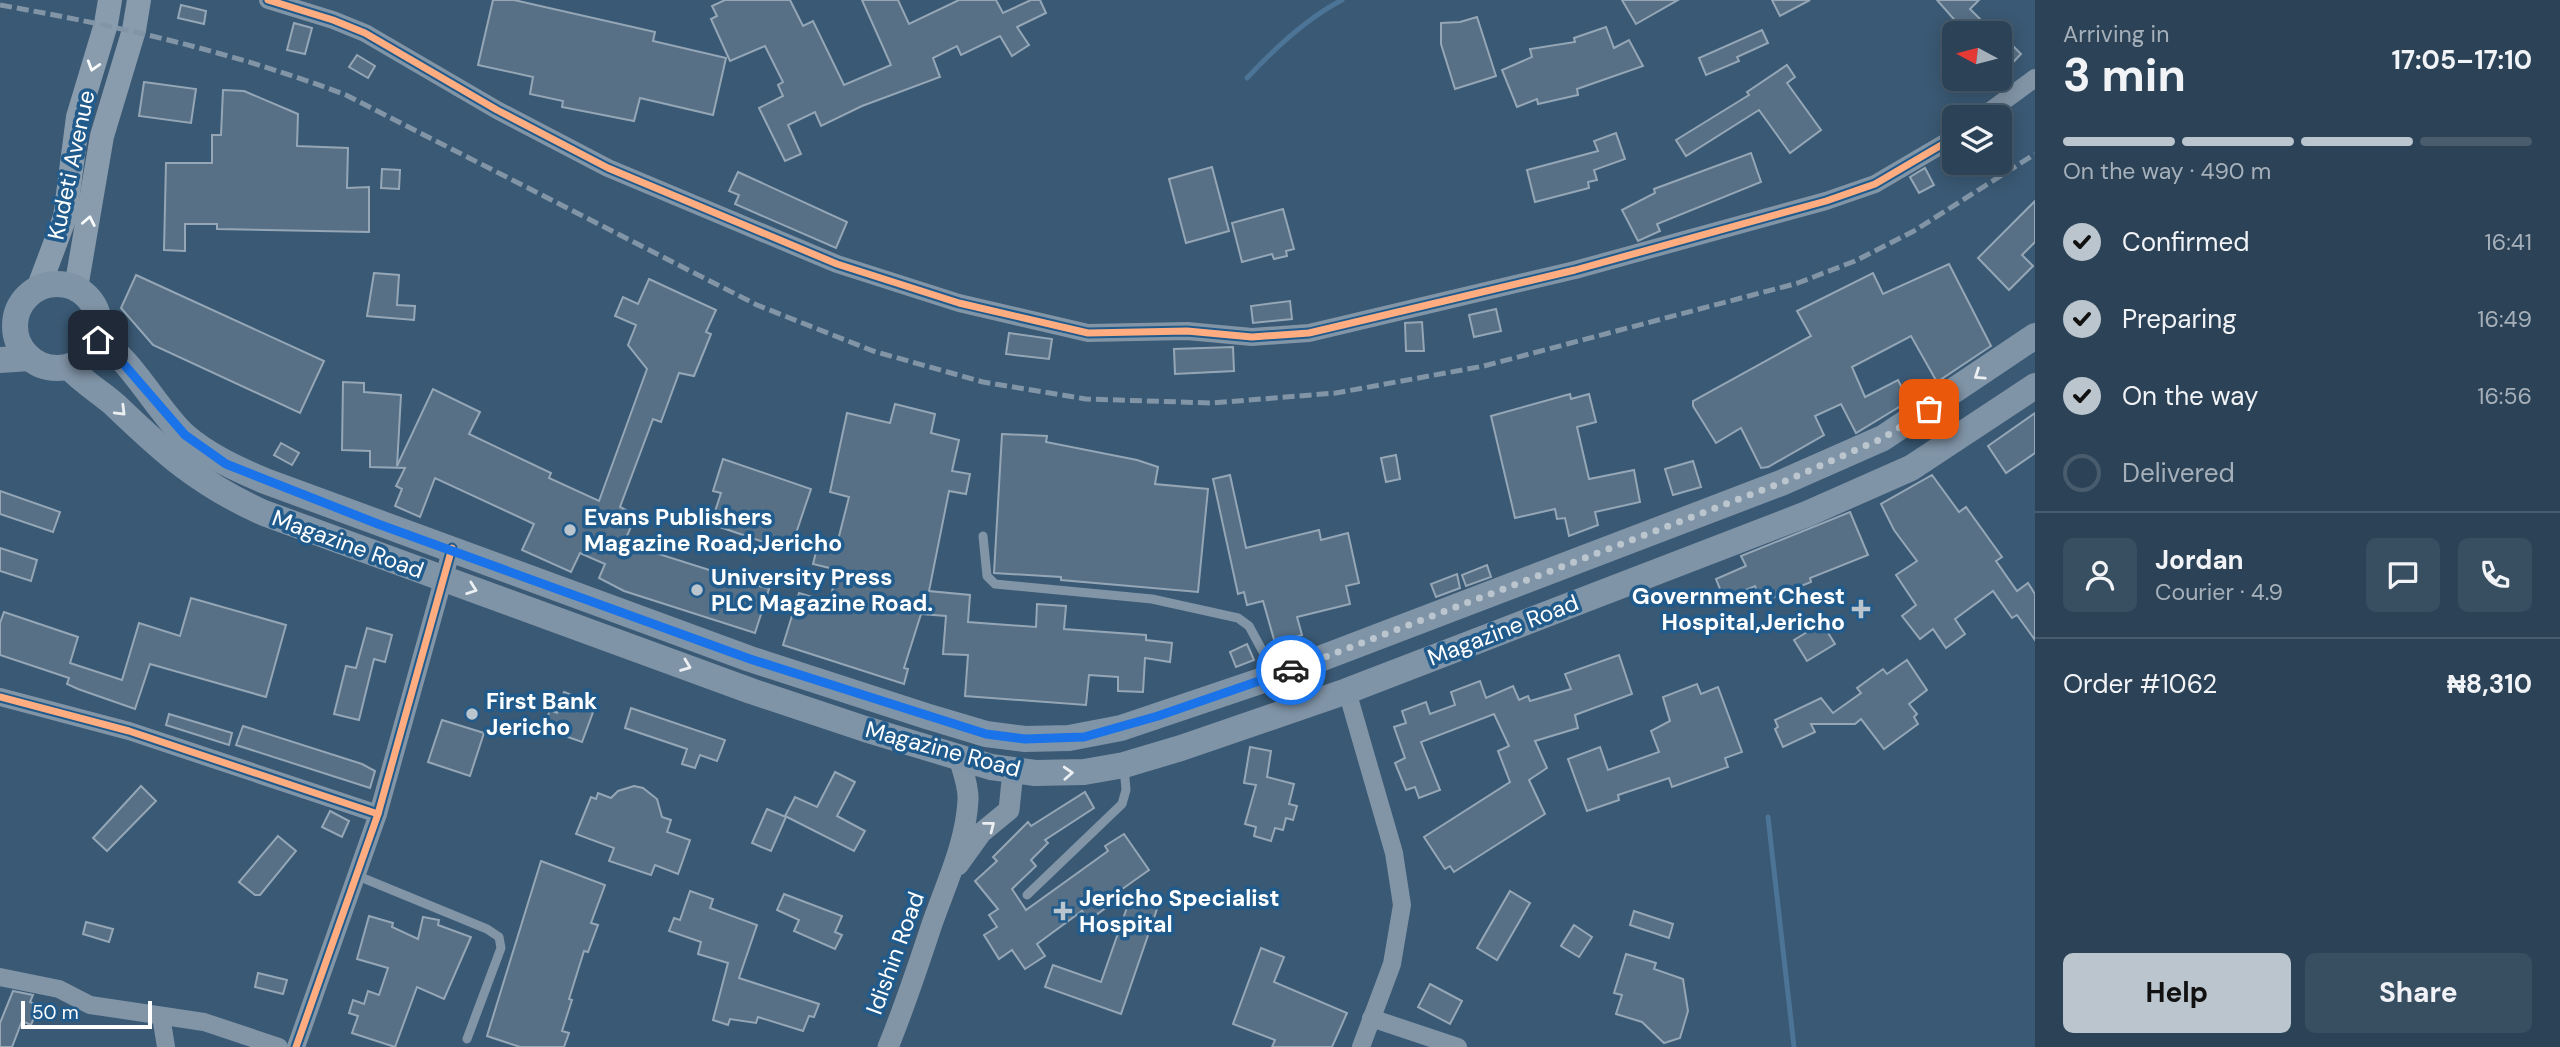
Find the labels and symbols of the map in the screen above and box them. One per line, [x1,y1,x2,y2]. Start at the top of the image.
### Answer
north arrow [1942,21,2012,91]
one-way arrow [87,60,102,72]
street label: Kudeti Avenue [41,87,101,243]
one-way arrow [81,215,96,227]
pin [68,310,128,370]
one-way arrow [1974,367,1987,379]
pin [1899,379,1959,439]
one-way arrow [112,403,125,416]
place label: Evans Publishers Magazine Road,Jericho [584,502,842,558]
street label: Magazine Road [268,503,428,585]
marker: Evans Publishers Magazine Road,Jericho [562,522,578,538]
place label: University Press PLC Magazine Road. [711,562,933,618]
one-way arrow [466,581,478,595]
place label: Government Chest Hospital,Jericho [1632,581,1845,637]
marker: University Press PLC Magazine Road. [689,582,705,598]
street label: Magazine Road [1423,587,1583,673]
marker: Government Chest Hospital,Jericho [1851,599,1871,619]
courier [1256,635,1326,705]
one-way arrow [679,658,691,672]
place label: First Bank Jericho [486,686,597,742]
marker: First Bank Jericho [464,706,480,722]
street label: Magazine Road [862,714,1024,784]
one-way arrow [1063,766,1074,781]
one-way arrow [983,822,995,835]
place label: Jericho Specialist Hospital [1079,883,1279,939]
street label: Idishin Road [859,888,931,1018]
marker: Jericho Specialist Hospital [1053,901,1073,921]
scale bar [21,998,152,1030]

